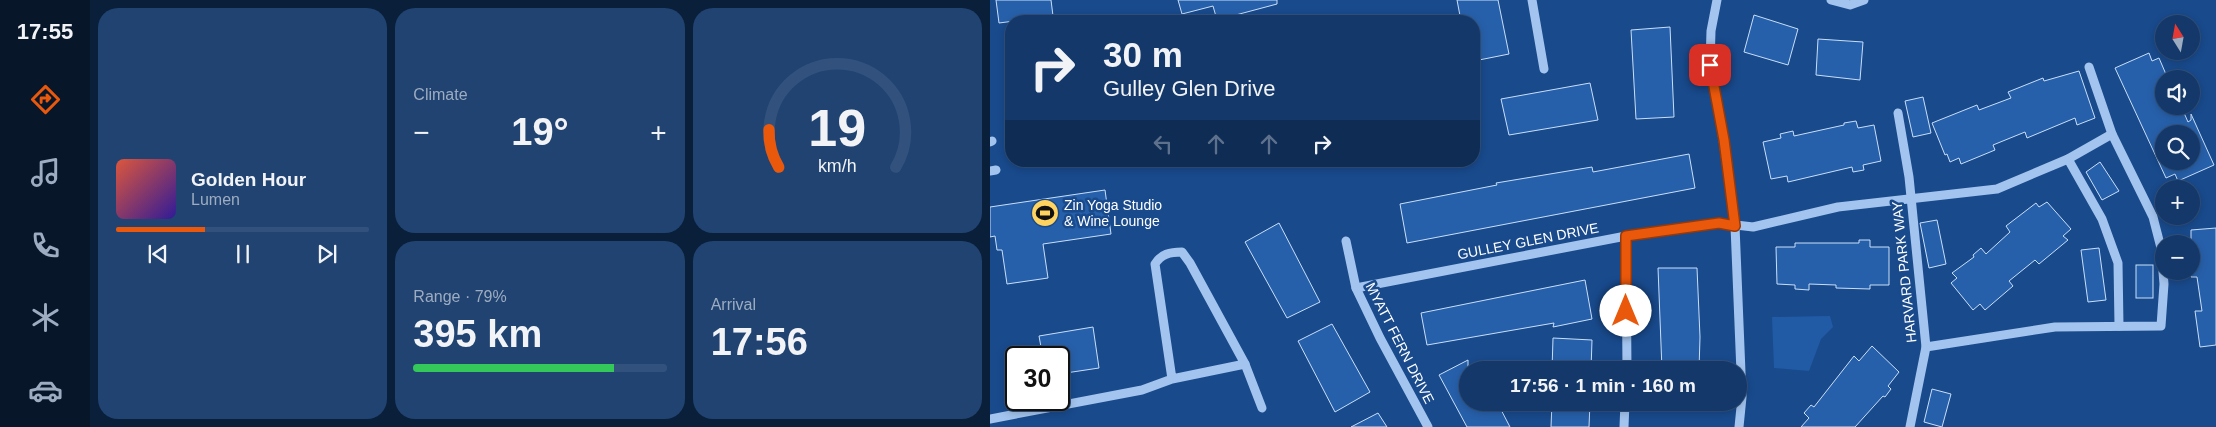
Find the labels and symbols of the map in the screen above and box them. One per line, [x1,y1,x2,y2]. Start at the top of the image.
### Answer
north arrow [2155,15,2200,60]
pin [1689,44,1731,86]
place label: Zin Yoga Studio & Wine Lounge [1064,197,1162,229]
sports icon: Zin Yoga Studio & Wine Lounge [1030,198,1060,228]
street label: HARVARD PARK WAY [1889,200,1919,344]
street label: GULLEY GLEN DRIVE [1456,219,1600,263]
street label: MYATT FERN DRIVE [1363,280,1437,406]
position arrow [1599,284,1651,336]
speed limit sign: 30 [1005,346,1070,411]

